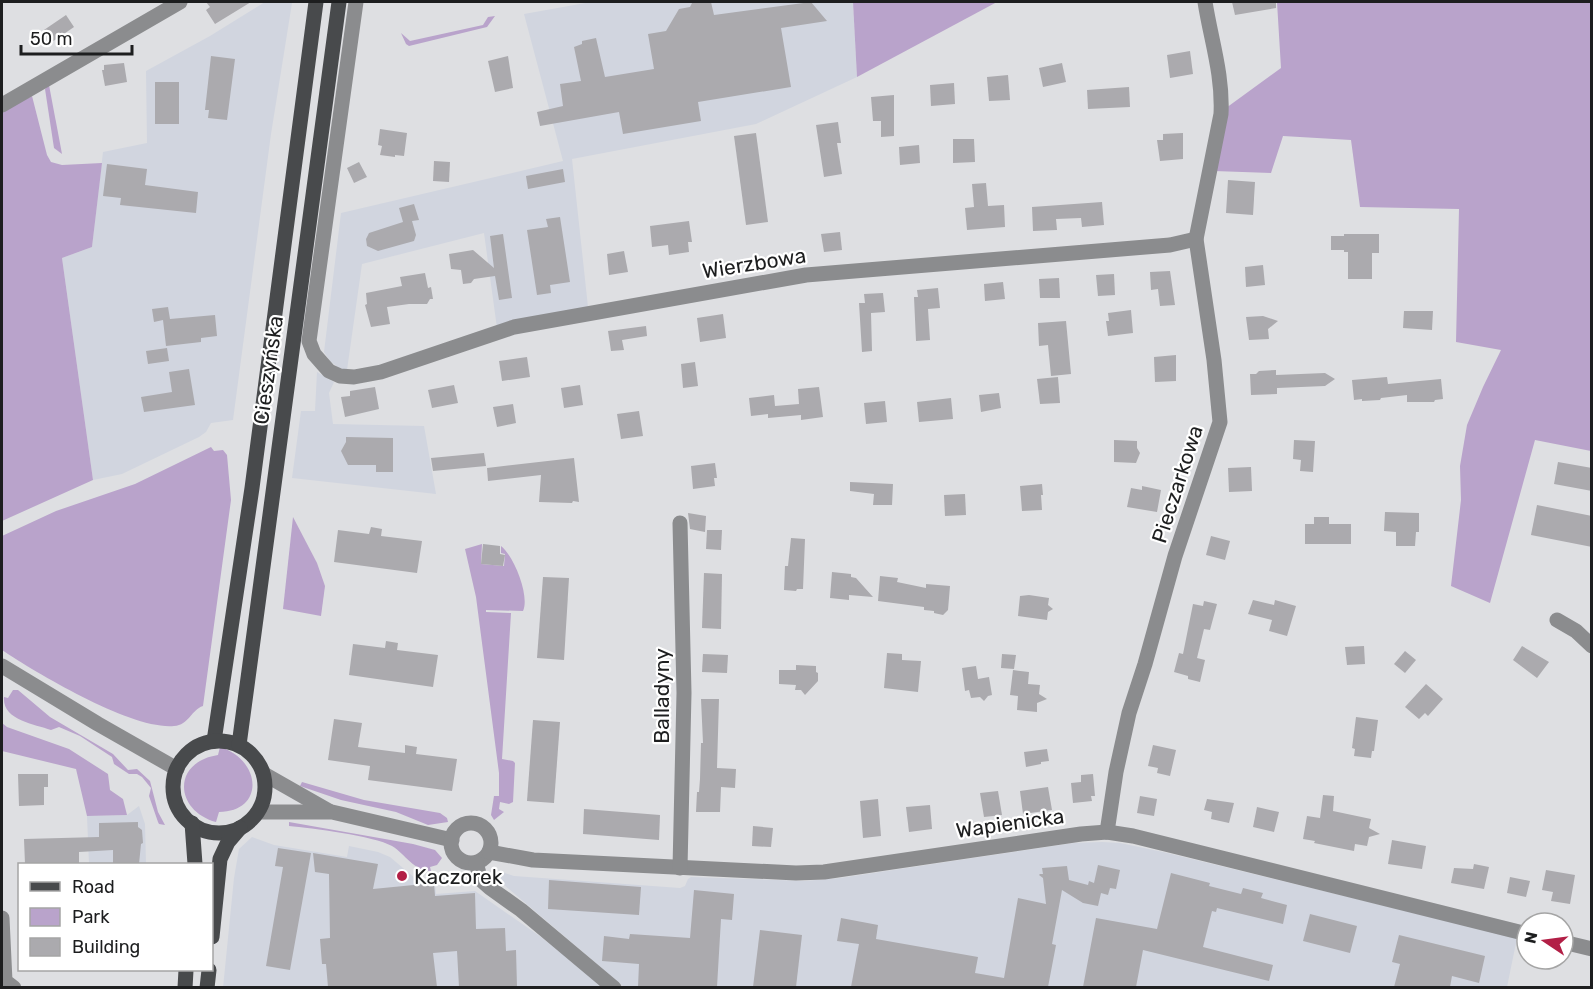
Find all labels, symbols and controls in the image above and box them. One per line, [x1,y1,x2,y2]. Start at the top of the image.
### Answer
scale bar [21,18,132,56]
text: 50 m [30,28,73,50]
street label: Wierzbowa [700,242,808,284]
street label: Cieszyńska [248,314,288,426]
street label: Pieczarkowa [1146,422,1208,546]
street label: Balladyny [649,648,674,744]
street label: Wapienicka [954,803,1066,843]
legend [18,863,213,971]
place label: Kaczorek [414,864,503,889]
marker: Kaczorek [395,869,409,883]
text: Road [72,876,115,898]
text: Park [72,906,110,928]
north arrow [1515,911,1575,971]
text: N [1520,930,1541,945]
text: Building [72,936,140,958]

